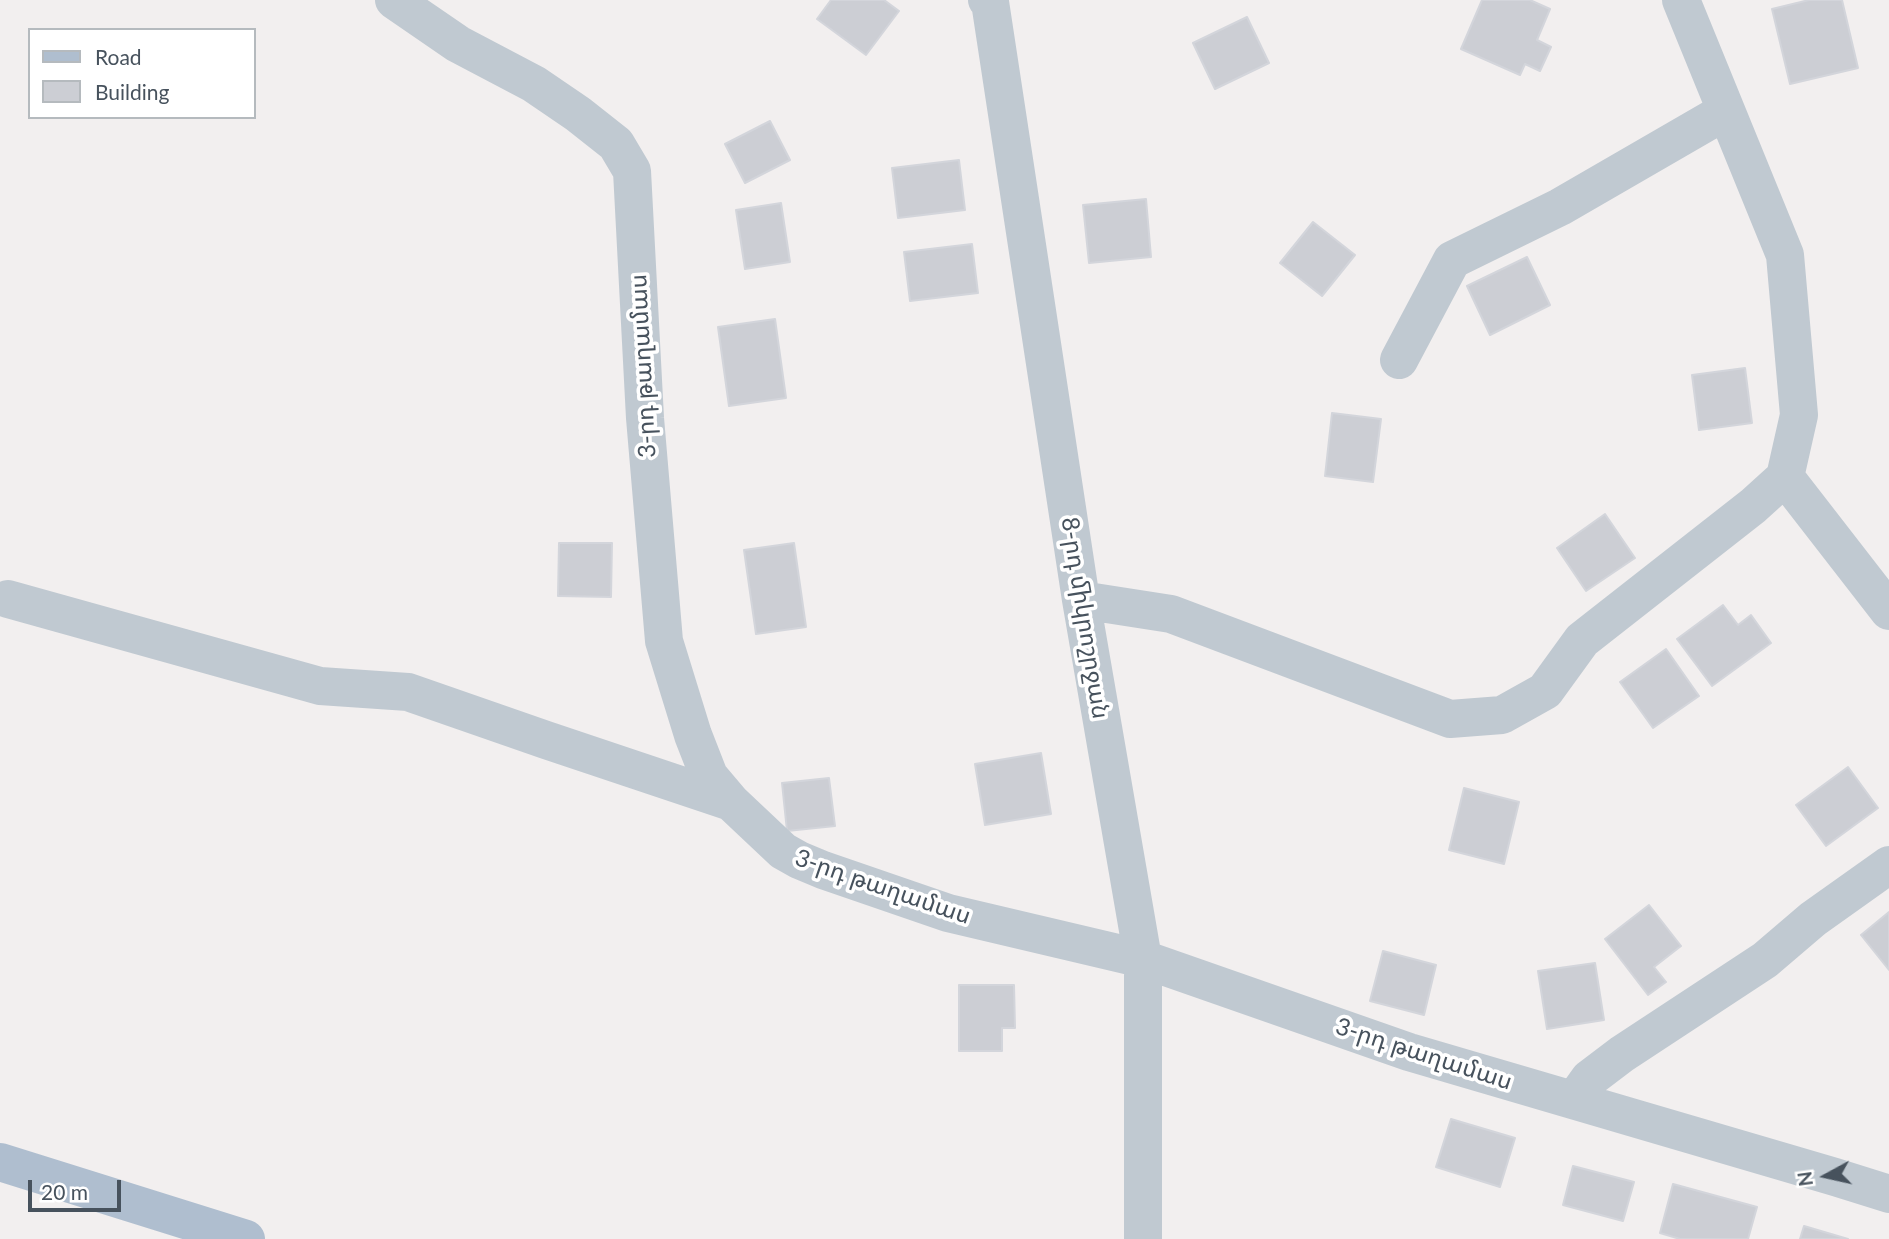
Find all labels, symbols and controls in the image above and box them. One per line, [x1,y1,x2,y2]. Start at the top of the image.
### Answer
legend [28,28,256,119]
text: Road [95,44,142,69]
text: Building [95,79,170,104]
street label: 3-րդ թաղամաս [624,273,662,459]
street label: 8-րդ միկրոշրջան [1055,515,1115,721]
street label: 3-րդ թաղամաս [791,843,975,931]
street label: 3-րդ թաղամաս [1332,1012,1516,1096]
north arrow [1791,1141,1861,1211]
scale bar [32,1166,124,1210]
text: N [1792,1170,1817,1188]
text: 20 m [41,1179,88,1204]

